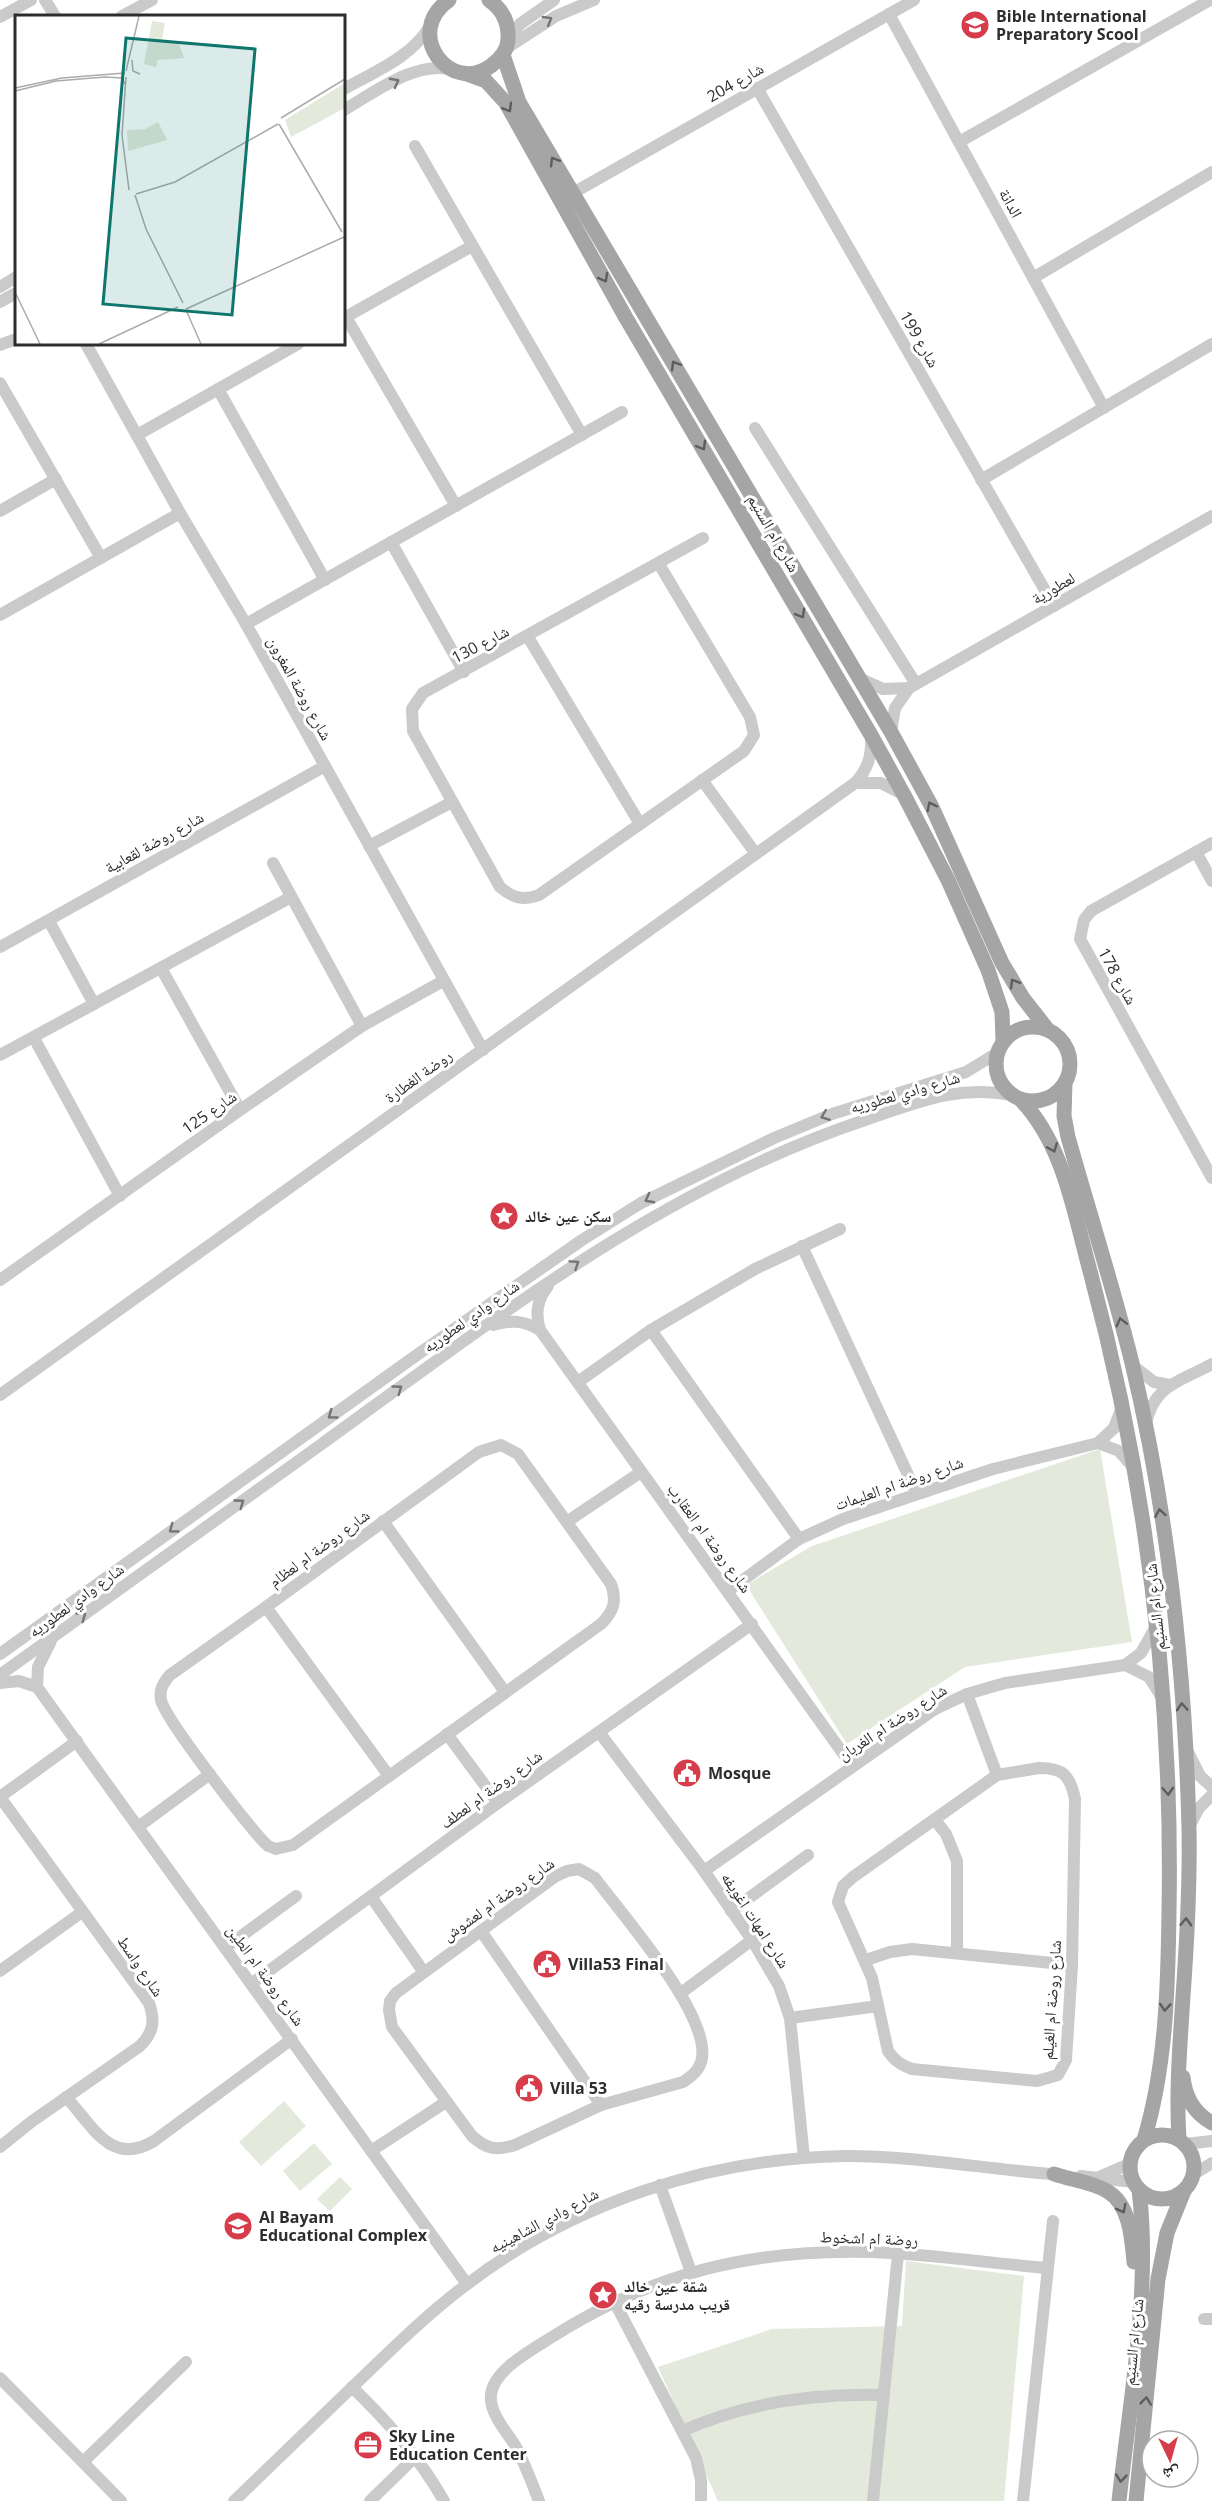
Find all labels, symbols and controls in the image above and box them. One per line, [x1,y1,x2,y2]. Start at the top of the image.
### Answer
place label: Bible International Preparatory Scool [996,5,1147,45]
school or university icon: Bible International Preparatory Scool [959,9,991,41]
inset map [15,15,345,345]
one-way arrow [542,16,552,27]
street label: شارع 204 [703,57,767,107]
one-way arrow [388,78,399,89]
one-way arrow [501,102,512,112]
one-way arrow [550,157,562,167]
street label: الدانة [994,184,1028,222]
one-way arrow [597,271,608,282]
street label: شارع 199 [895,307,945,371]
one-way arrow [671,361,682,371]
one-way arrow [695,440,706,450]
street label: شارع ام السنيم [743,490,805,576]
street label: لعطورية [1027,567,1079,609]
one-way arrow [793,608,805,618]
street label: شارع 130 [447,620,513,668]
street label: شارع روضة المغرون [262,632,338,744]
one-way arrow [927,802,938,813]
street label: شارع روضة لقعابية [101,806,207,878]
street label: شارع 178 [1093,944,1143,1008]
one-way arrow [1009,979,1021,989]
street label: روضة الغطارة [380,1044,456,1108]
street label: شارع وادي لعطوريه [848,1066,963,1120]
street label: شارع 125 [177,1085,241,1139]
one-way arrow [820,1109,831,1122]
one-way arrow [1046,1142,1058,1153]
one-way arrow [644,1192,655,1203]
place icon: سكن عين خالد [488,1200,520,1232]
place label: سكن عين خالد [525,1205,611,1227]
one-way arrow [568,1260,579,1271]
street label: شارع وادي لعطوريه [418,1275,525,1359]
one-way arrow [1116,1317,1129,1327]
one-way arrow [392,1385,403,1396]
one-way arrow [327,1408,338,1419]
street label: شارع روضة ام العليمات [832,1451,966,1515]
street label: شارع روضة ام العقارب [663,1479,757,1597]
one-way arrow [233,1499,244,1510]
street label: شارع روضة ام لعظام [264,1504,374,1592]
one-way arrow [1155,1508,1167,1518]
one-way arrow [169,1522,180,1533]
street label: شارع وادي لعطوريه [24,1558,129,1644]
street label: شارع ام السنيم [1140,1563,1170,1651]
one-way arrow [75,1613,86,1624]
street label: شارع روضة ام الغربان [833,1678,951,1766]
one-way arrow [1176,1702,1189,1711]
street label: شارع روضة ام لعطف [436,1744,546,1834]
public building icon: Mosque [671,1757,703,1789]
place label: Mosque [708,1762,771,1784]
one-way arrow [1161,1786,1174,1795]
street label: شارع روضة ام لعشوش [437,1852,559,1946]
street label: شارع امهات اغويفه [717,1868,795,1972]
one-way arrow [1180,1918,1192,1927]
street label: شارع روضة ام الطين [222,1920,310,2030]
street label: شارع واسط [113,1931,169,2001]
street label: شارع روضة ام الغيلم [1036,1939,1066,2061]
public building icon: Villa53 Final [531,1948,563,1980]
place label: Villa53 Final [568,1953,664,1975]
one-way arrow [1158,2002,1171,2011]
public building icon: Villa 53 [513,2072,545,2104]
place label: Villa 53 [550,2077,607,2099]
street label: شارع وادي الشاهينيه [486,2182,603,2260]
one-way arrow [1115,2202,1126,2213]
place label: Al Bayam Educational Complex [259,2206,428,2246]
school or university icon: Al Bayam Educational Complex [222,2210,254,2242]
street label: روضة ام اشخوط [820,2225,918,2251]
place label: شقة عين خالد قريب مدرسة رقيه [624,2275,730,2315]
place icon: شقة عين خالد قريب مدرسة رقيه [587,2279,619,2311]
street label: شارع ام السنيم [1118,2298,1148,2386]
one-way arrow [1139,2396,1152,2406]
place label: Sky Line Education Center [389,2425,527,2465]
office icon: Sky Line Education Center [352,2429,384,2461]
north arrow [1140,2429,1200,2489]
text: ش [1162,2462,1181,2486]
one-way arrow [1115,2473,1128,2482]

